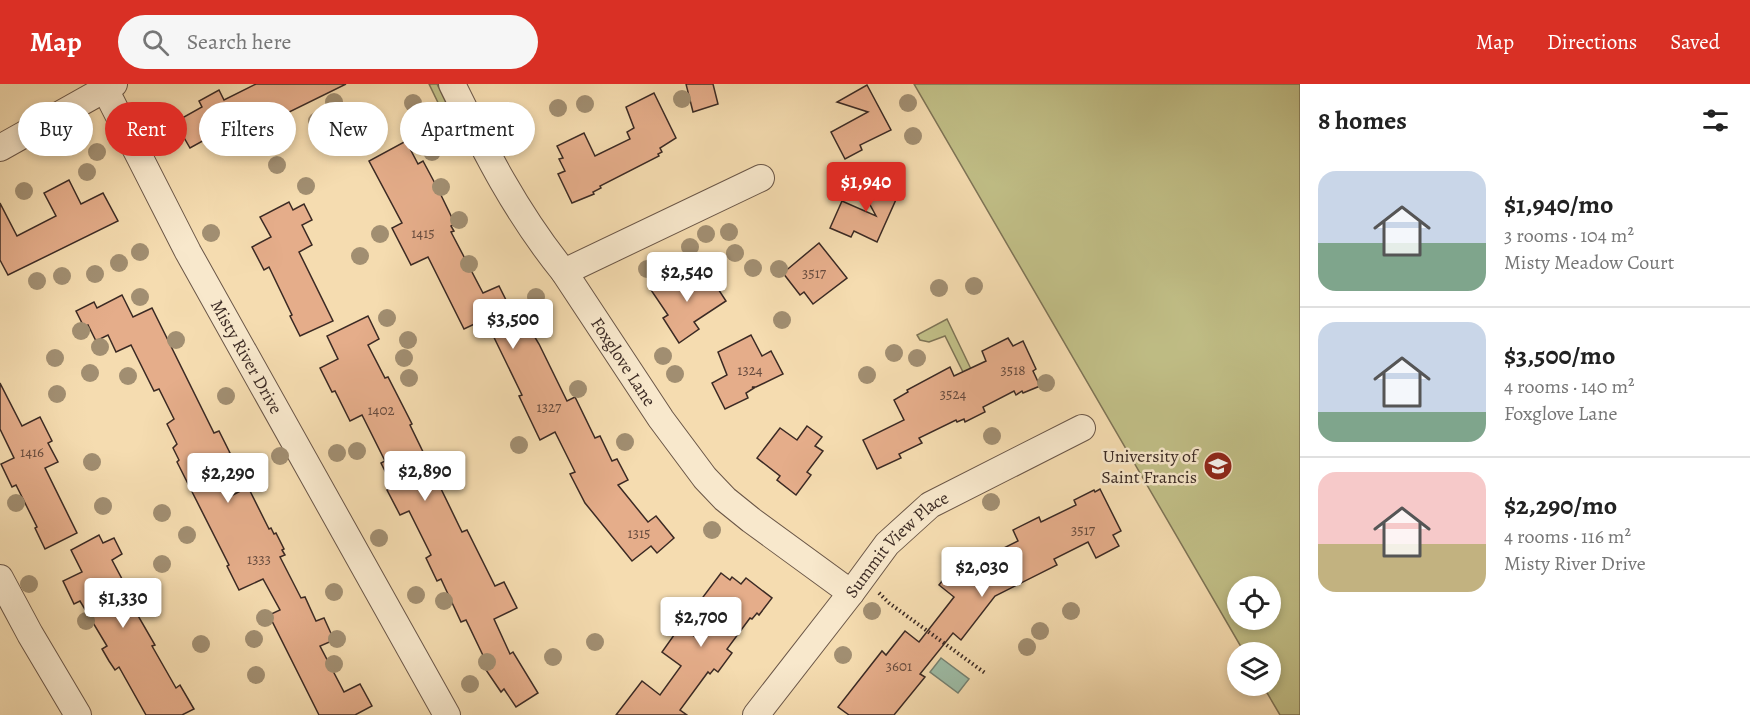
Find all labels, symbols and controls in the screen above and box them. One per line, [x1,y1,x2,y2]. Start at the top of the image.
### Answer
search box [118,15,538,69]
text: Map [30,23,82,61]
icon: search [139,26,172,59]
text: Search here [187,27,291,57]
text: Map [1476,28,1514,56]
text: Directions [1547,28,1637,56]
text: Saved [1670,28,1720,56]
chip: Buy [18,102,93,156]
chip: Rent [105,102,187,156]
chip: Filters [199,102,296,156]
chip: New [308,102,388,156]
chip: Apartment [400,102,535,156]
text: 8 homes [1318,103,1407,138]
icon: filters [1699,104,1732,137]
pin: $1,940 [817,162,915,213]
text: $1,940 [841,168,891,195]
text: $1,940/mo [1504,187,1614,222]
icon: home [1366,195,1438,267]
text: 3 rooms · 104 m² [1504,222,1634,249]
house number: 1415 [411,223,435,243]
text: Misty Meadow Court [1504,249,1674,276]
pin: $2,540 [638,252,736,303]
text: $2,540 [661,258,713,285]
house number: 3517 [802,263,827,283]
street label: Misty River Drive [205,295,288,418]
pin: $3,500 [464,299,562,350]
text: $3,500 [487,305,539,332]
street label: Foxglove Lane [585,313,661,411]
text: $3,500/mo [1504,338,1615,373]
icon: home [1366,346,1438,418]
house number: 1324 [737,360,763,380]
house number: 3518 [1000,360,1026,380]
text: 4 rooms · 140 m² [1504,373,1635,400]
house number: 3524 [940,384,967,404]
house number: 1327 [537,397,562,417]
house number: 1402 [367,400,395,420]
text: Foxglove Lane [1504,400,1617,427]
house number: 1416 [20,442,44,462]
place label: University of Saint Francis [1101,444,1200,489]
school or university icon: University of Saint Francis [1202,450,1234,482]
pin: $2,890 [376,451,474,502]
pin: $2,290 [179,453,277,504]
text: $2,890 [398,457,452,484]
text: $2,290 [201,459,255,486]
street label: Summit View Place [839,486,953,603]
text: $2,290/mo [1504,488,1617,523]
icon: home [1366,496,1438,568]
house number: 3517 [1071,520,1096,540]
house number: 1315 [628,523,650,543]
text: 4 rooms · 116 m² [1504,523,1631,550]
pin: $2,030 [933,547,1031,598]
house number: 1333 [247,549,271,569]
text: Misty River Drive [1504,550,1646,577]
text: $2,030 [955,553,1009,580]
map controls [1227,576,1281,696]
button: locate [1227,576,1281,630]
pin: $1,330 [74,578,172,629]
text: $1,330 [98,584,148,611]
pin: $2,700 [652,597,750,648]
text: $2,700 [674,603,728,630]
button: layers [1227,642,1281,696]
house number: 3601 [886,656,912,676]

